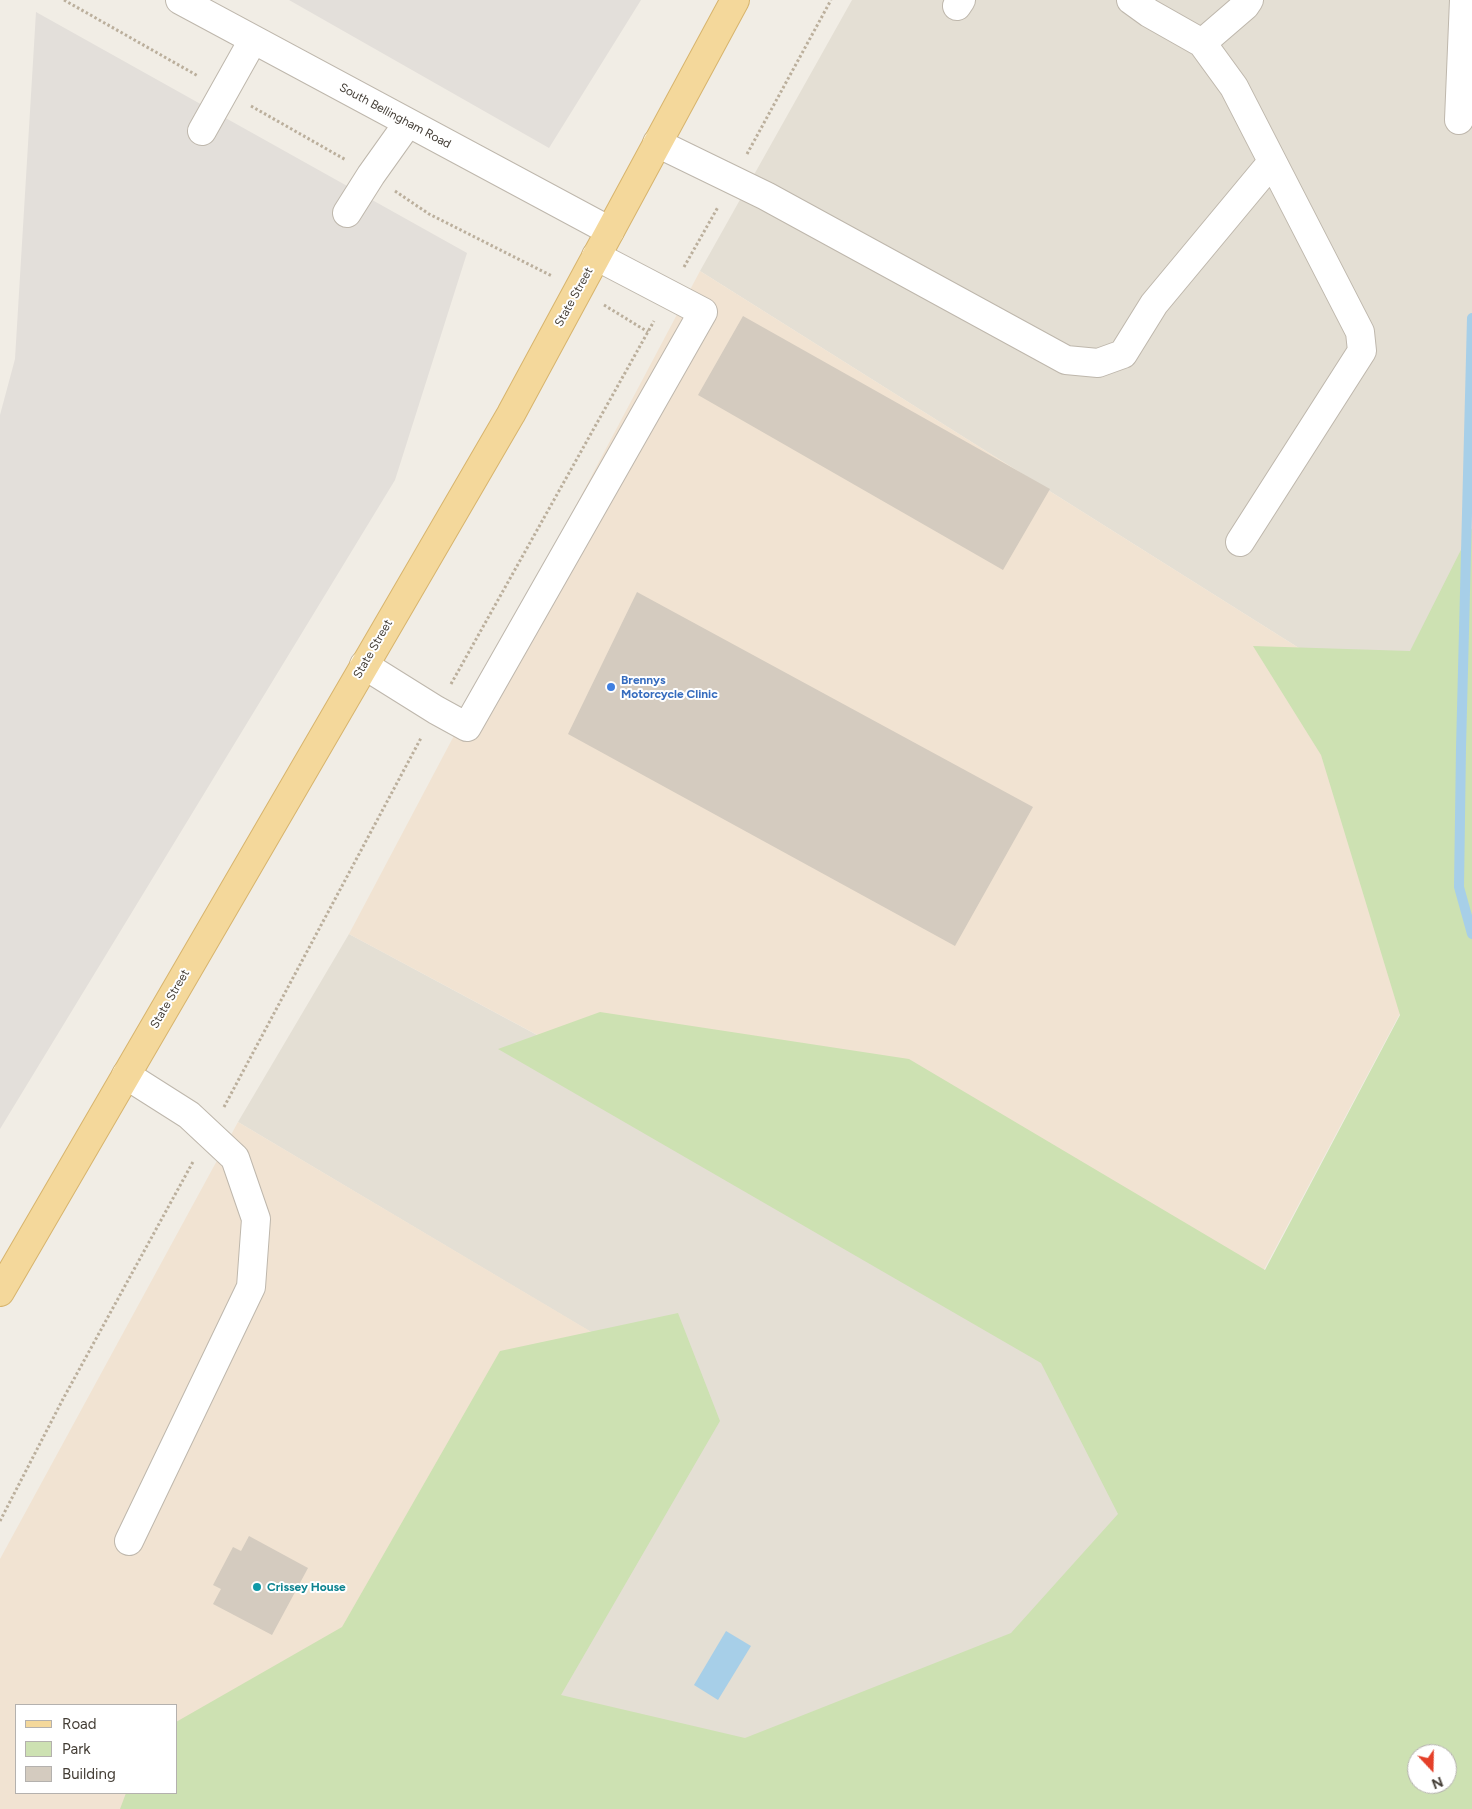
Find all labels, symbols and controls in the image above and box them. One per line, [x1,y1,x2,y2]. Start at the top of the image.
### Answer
street label: South Bellingham Road [337,80,453,152]
street label: State Street [552,265,596,329]
street label: State Street [350,617,396,681]
place label: Brennys Motorcycle Clinic [621,673,718,701]
marker: Brennys Motorcycle Clinic [605,681,617,693]
street label: State Street [147,967,193,1031]
place label: Crissey House [267,1580,346,1594]
marker: Crissey House [251,1581,263,1593]
legend [15,1704,178,1794]
text: Road [62,1715,97,1733]
text: Park [62,1740,91,1758]
north arrow [1407,1744,1457,1794]
text: Building [62,1765,116,1783]
text: N [1429,1773,1445,1792]

